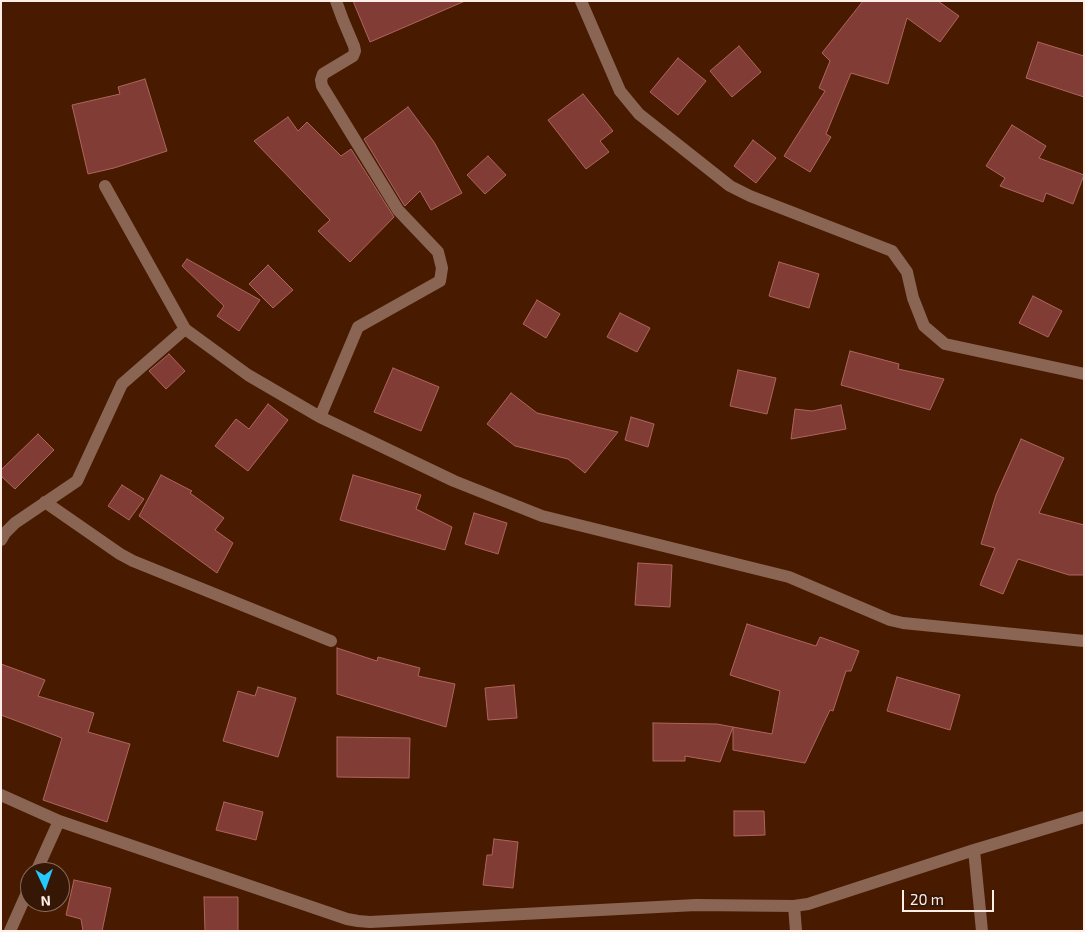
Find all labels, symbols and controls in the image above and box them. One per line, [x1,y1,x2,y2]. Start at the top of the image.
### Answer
north arrow [20,862,70,912]
scale bar [905,880,998,912]
text: 20 m [910,890,944,908]
text: N [40,893,51,910]

